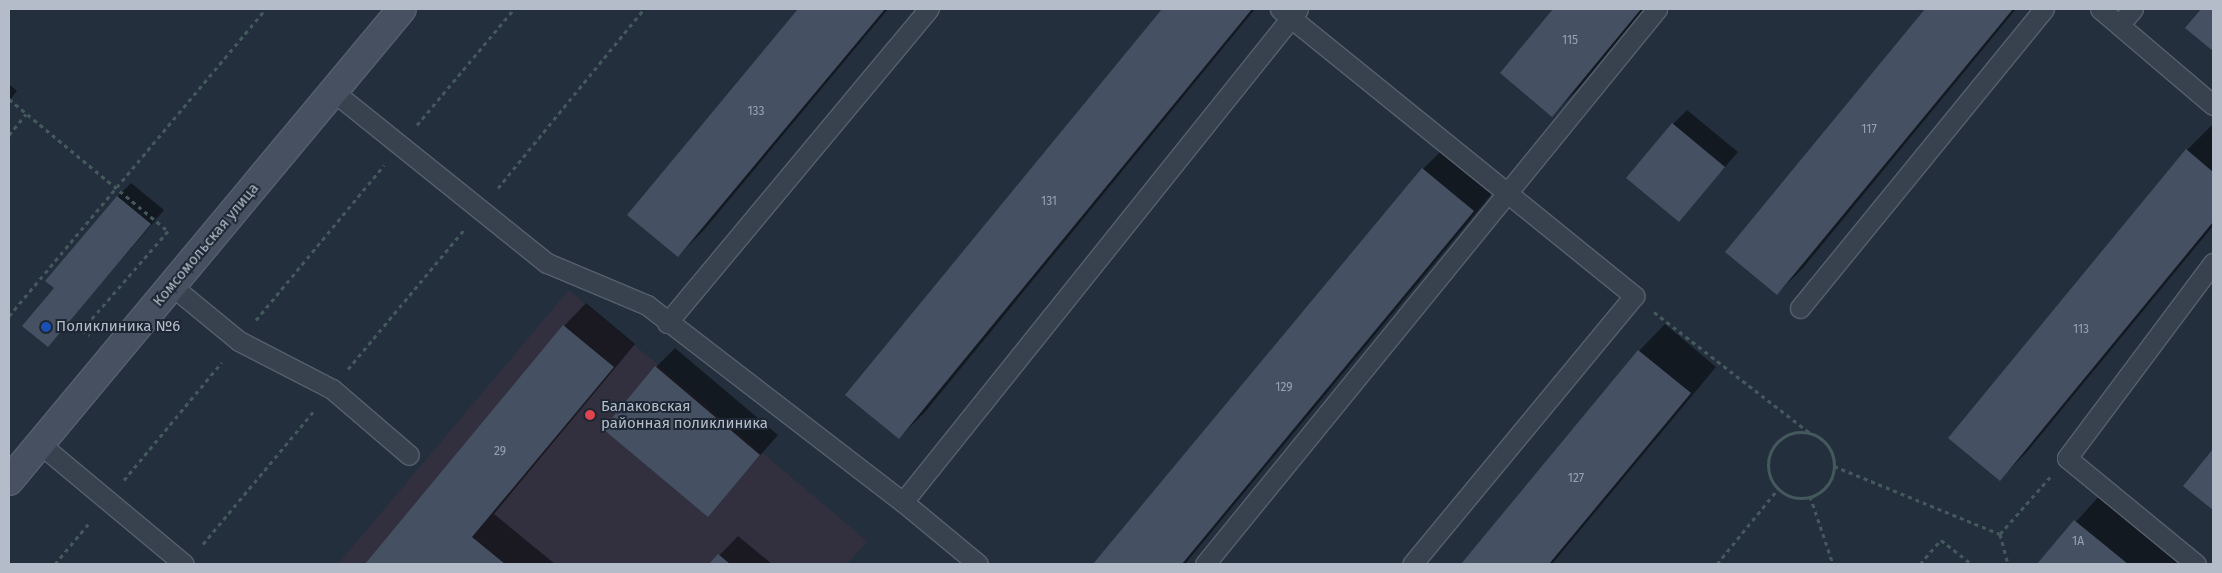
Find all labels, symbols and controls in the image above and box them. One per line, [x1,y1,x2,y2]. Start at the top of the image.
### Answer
house number: 115 [1562,34,1578,48]
house number: 133 [747,105,765,119]
house number: 117 [1861,123,1877,137]
street label: Комсомольская улица [149,180,263,310]
house number: 131 [1041,195,1057,209]
place label: Поликлиника №6 [56,318,180,336]
marker: Поликлиника №6 [40,321,52,333]
house number: 113 [2073,323,2089,337]
house number: 129 [1275,381,1293,395]
place label: Балаковская районная поликлиника [601,397,768,432]
marker: Балаковская районная поликлиника [583,408,597,422]
house number: 29 [494,445,506,459]
house number: 127 [1568,472,1584,486]
house number: 1А [2072,535,2084,549]

